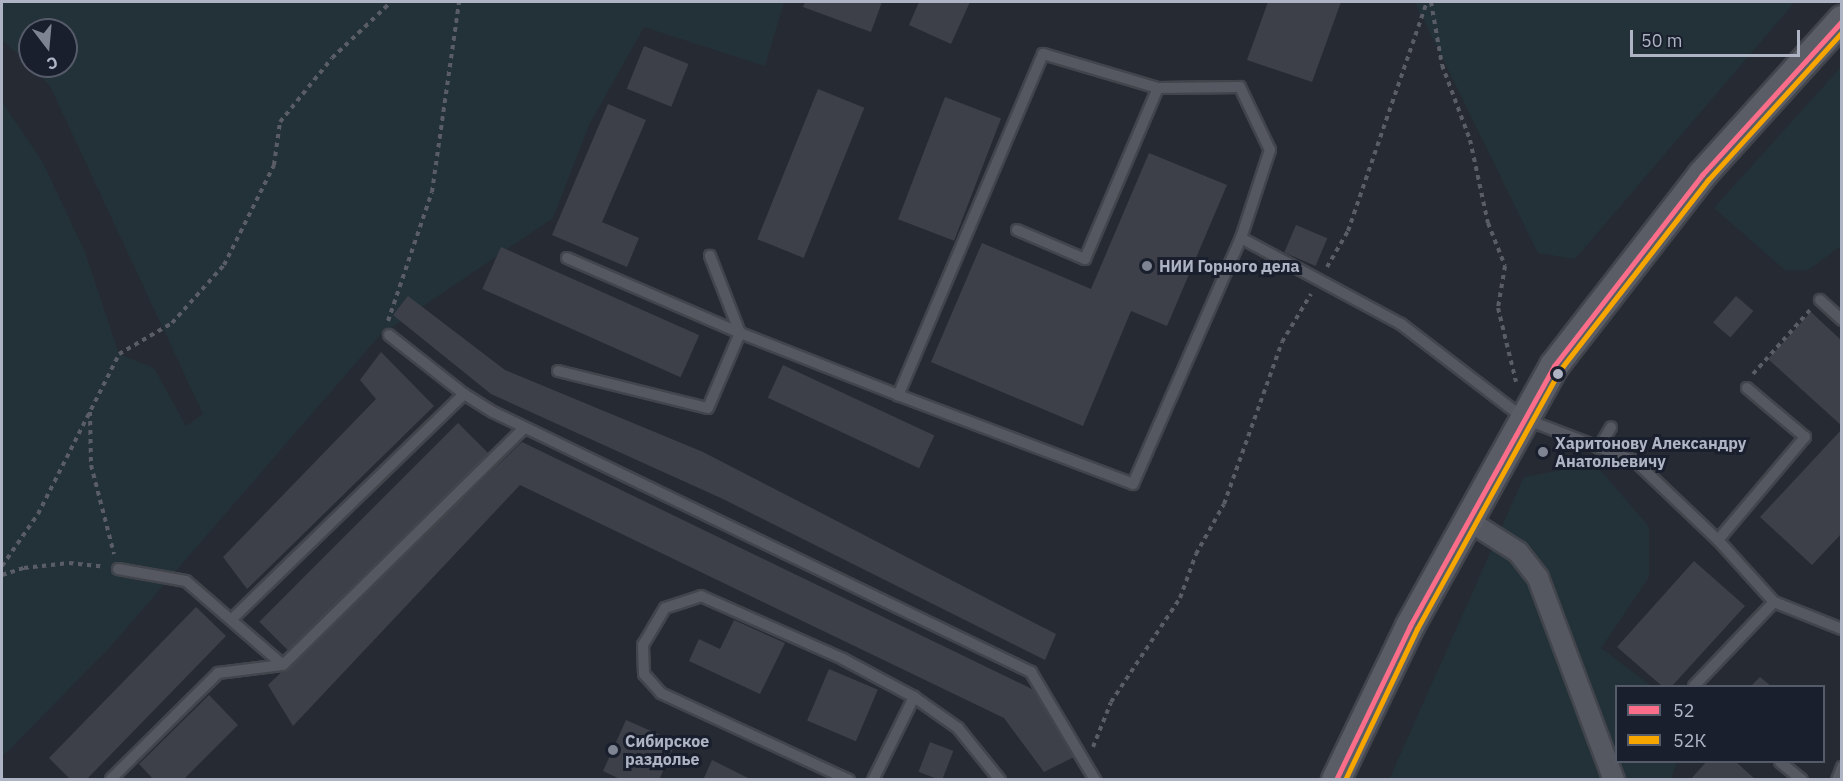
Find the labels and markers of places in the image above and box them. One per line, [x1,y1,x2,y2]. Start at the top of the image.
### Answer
place label: НИИ Горного дела [1159,256,1300,276]
marker: НИИ Горного дела [1140,259,1154,273]
unlabelled marker [1552,368,1564,380]
place label: Харитонову Александру Анатольевичу [1555,433,1746,471]
marker: Харитонову Александру Анатольевичу [1536,445,1550,459]
place label: Сибирское раздолье [625,731,709,769]
marker: Сибирское раздолье [606,743,620,757]

